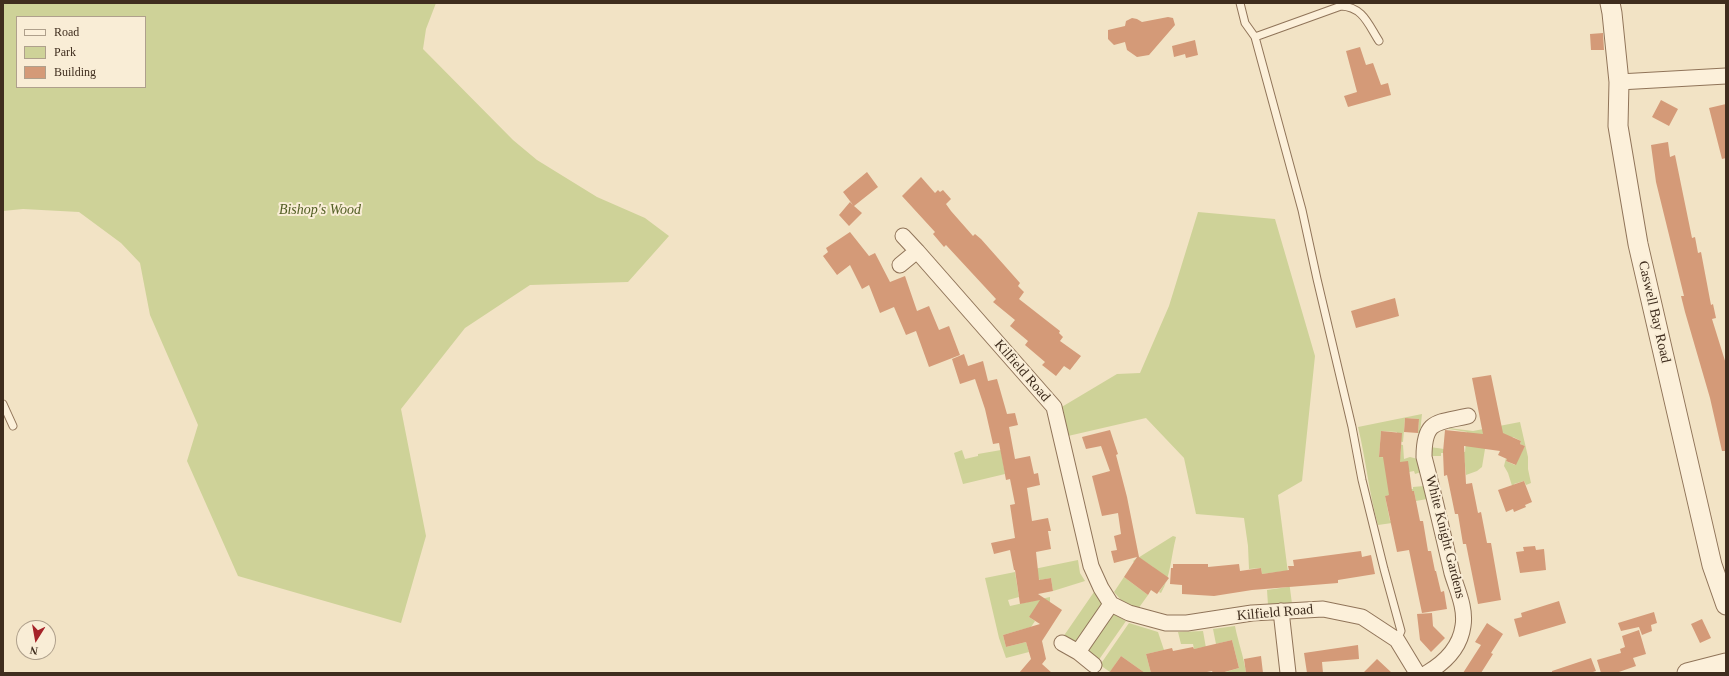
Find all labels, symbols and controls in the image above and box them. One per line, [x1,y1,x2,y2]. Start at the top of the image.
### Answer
legend [16,16,146,88]
text: Road [54,25,79,39]
text: Park [54,45,76,59]
text: Building [54,65,96,79]
park label: Bishop's Wood [279,202,361,218]
street label: Caswell Bay Road [1634,259,1674,365]
street label: Kilfield Road [991,337,1053,405]
street label: White Knight Gardens [1422,473,1468,601]
street label: Kilfield Road [1236,601,1314,625]
north arrow [16,620,56,660]
text: N [29,644,39,657]

